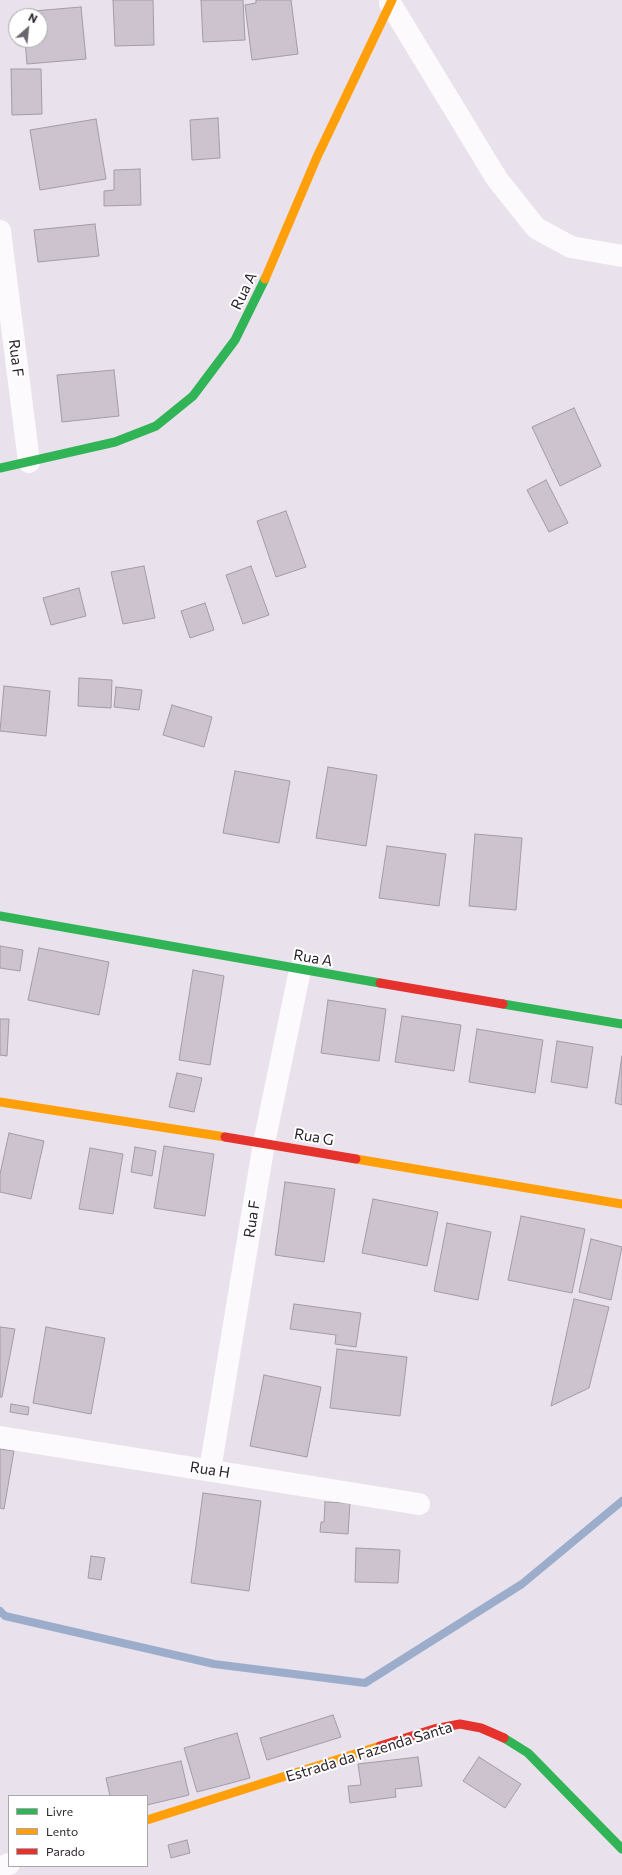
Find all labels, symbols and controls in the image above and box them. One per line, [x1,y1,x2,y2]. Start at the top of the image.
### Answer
north arrow [8,8,48,48]
text: N [27,10,40,25]
street label: Rua A [227,269,261,313]
street label: Rua F [5,338,27,378]
street label: Rua A [292,946,334,970]
street label: Rua G [293,1125,335,1149]
street label: Rua F [240,1199,264,1239]
street label: Rua H [189,1458,231,1482]
street label: Estrada da Fazenda Santa [284,1718,454,1786]
legend [8,1795,148,1867]
text: Livre [46,1804,73,1818]
text: Lento [46,1824,78,1838]
text: Parado [46,1844,85,1858]

